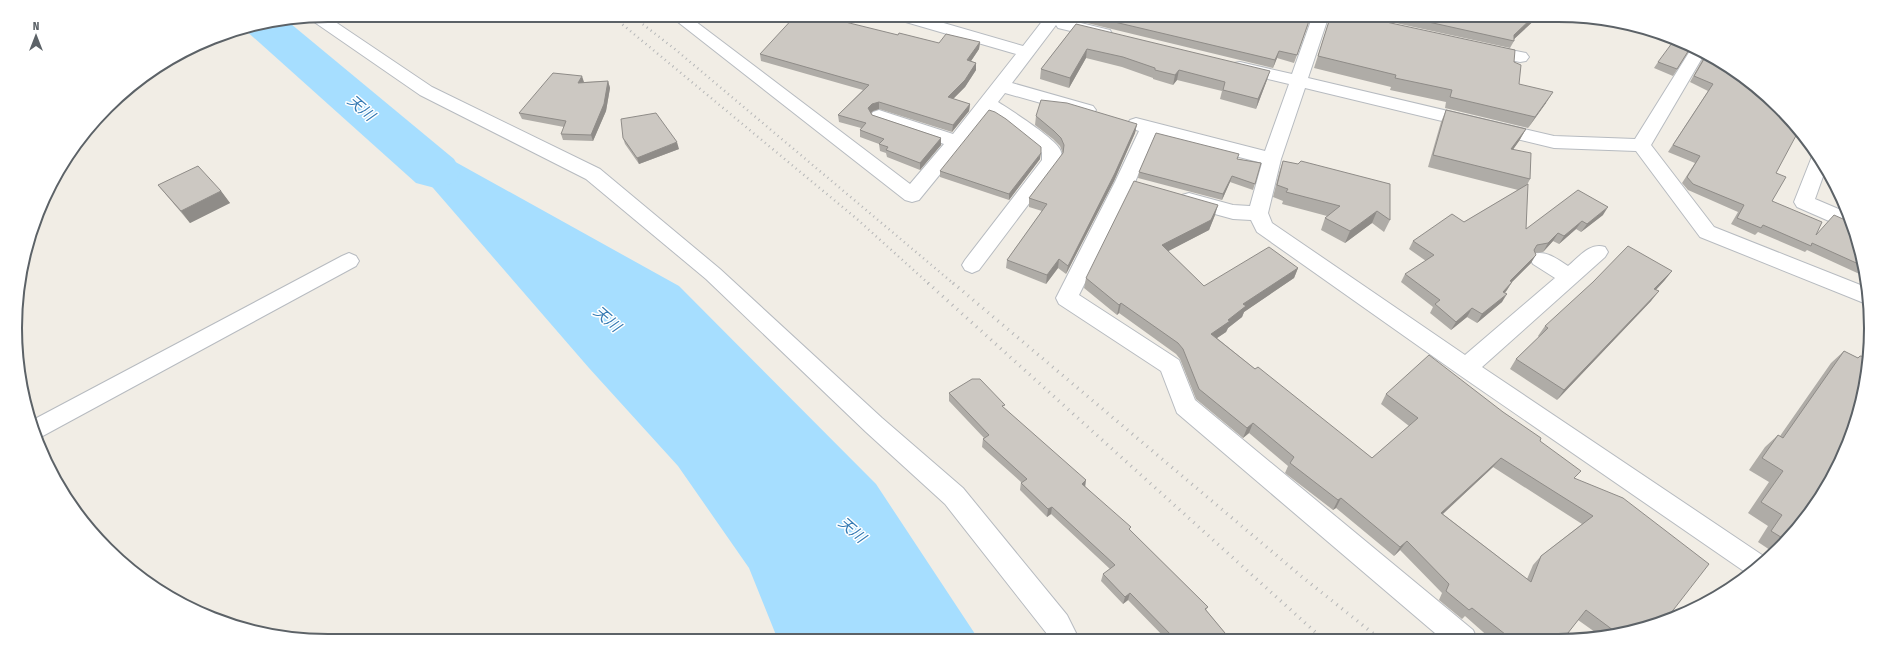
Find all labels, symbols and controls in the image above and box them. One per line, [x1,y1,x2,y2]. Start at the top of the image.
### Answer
north arrow [16,16,56,56]
text: N [33,20,39,33]
water label: 天川 [344,91,380,126]
water label: 天川 [590,302,626,337]
water label: 天川 [835,513,871,548]

